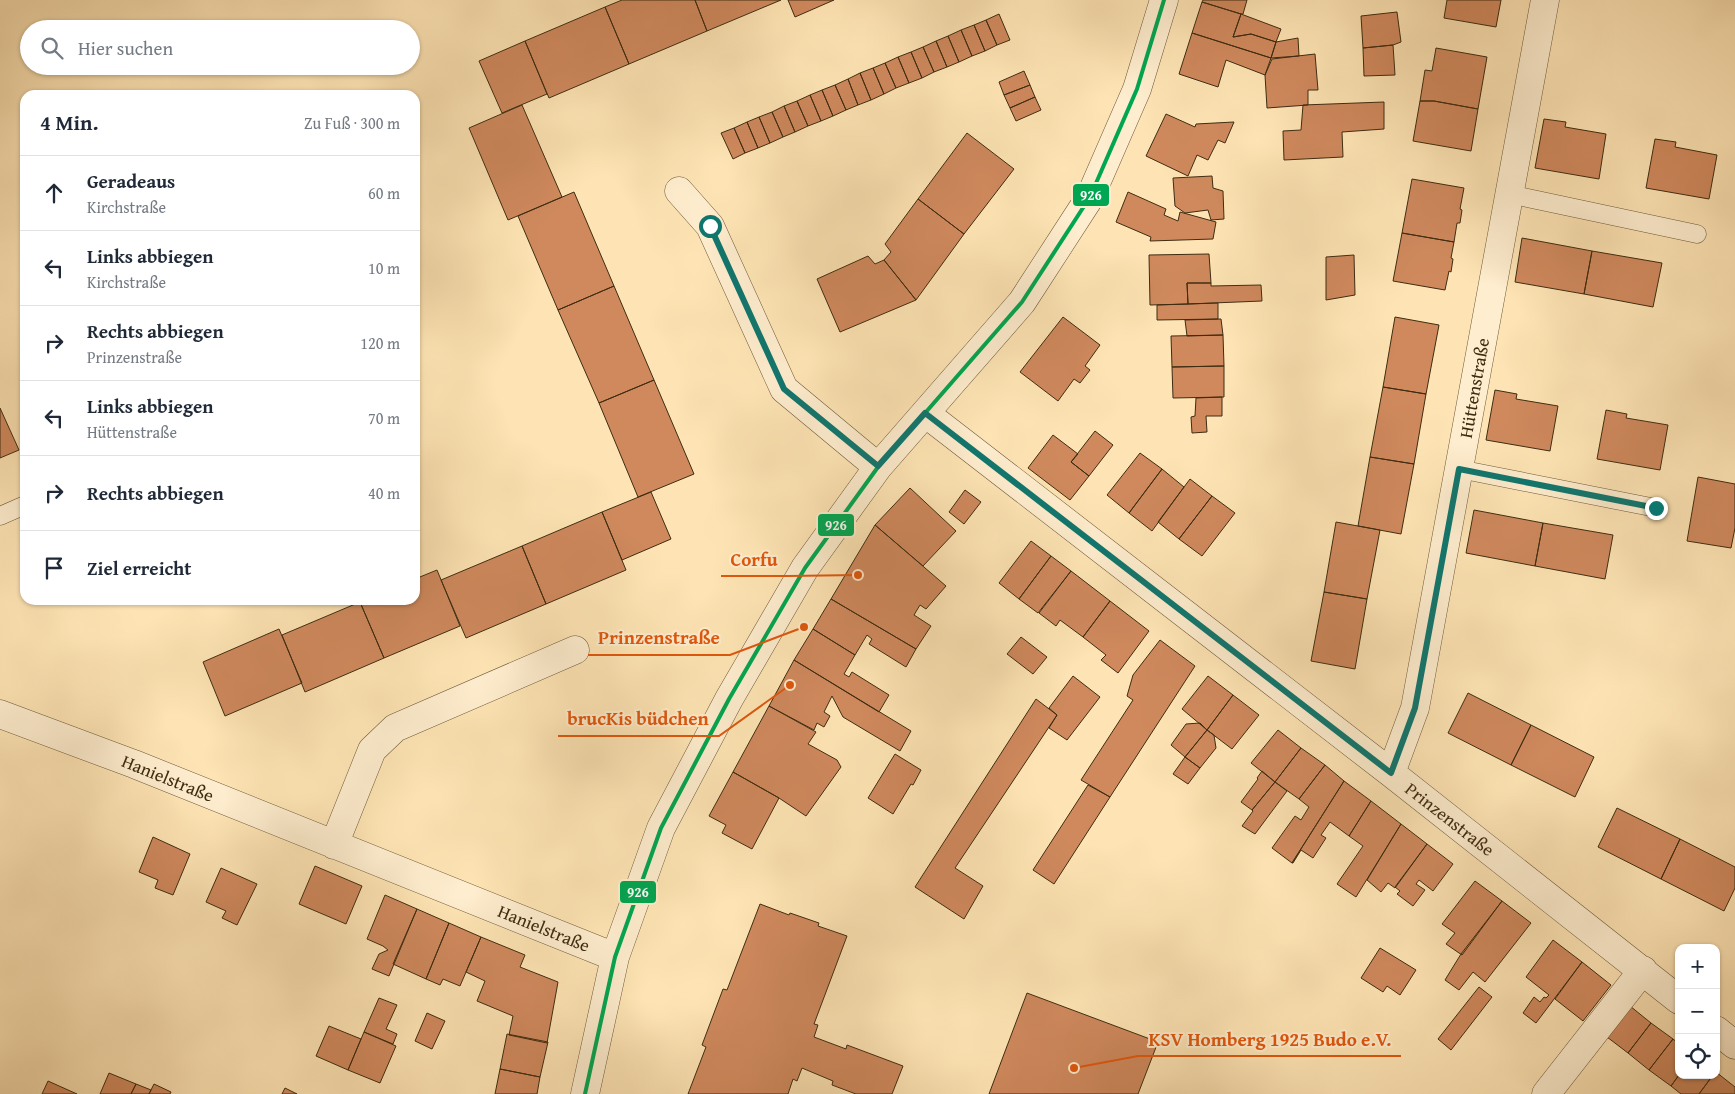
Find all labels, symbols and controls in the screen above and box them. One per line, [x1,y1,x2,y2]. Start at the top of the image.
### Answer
search box [20,20,420,75]
icon: search [38,34,66,62]
text: Hier suchen [78,34,173,62]
text: 4 Min. [40,107,98,138]
text: Zu Fuß · 300 m [304,111,400,135]
text: Geradeaus [87,167,175,195]
icon: ahead [40,179,68,207]
text: 60 m [368,181,400,205]
line badge: 926 [1072,183,1110,207]
text: 926 [1080,185,1102,205]
text: Kirchstraße [87,195,166,219]
route start [699,215,722,238]
text: Links abbiegen [87,242,213,270]
icon: left [40,254,68,282]
text: 10 m [368,256,400,280]
text: Kirchstraße [87,270,166,294]
text: Rechts abbiegen [87,317,224,345]
icon: right [40,329,68,357]
text: 120 m [360,331,400,355]
street label: Hüttenstraße [1452,336,1496,440]
text: Prinzenstraße [87,345,182,369]
text: Links abbiegen [87,392,213,420]
icon: left [40,404,68,432]
text: 70 m [368,406,400,430]
text: Hüttenstraße [87,420,177,444]
icon: right [40,479,68,507]
text: Rechts abbiegen [87,479,224,507]
text: 40 m [368,481,400,505]
route end [1645,497,1668,520]
line badge: 926 [817,513,855,537]
text: 926 [825,515,847,535]
callout: Corfu [721,542,788,576]
text: Corfu [730,545,778,573]
icon: arrive [40,554,68,582]
text: Ziel erreicht [87,554,191,582]
callout: Prinzenstraße [588,621,730,655]
text: Prinzenstraße [598,623,720,651]
callout: brucKis büdchen [558,702,719,736]
text: brucKis büdchen [567,704,710,732]
street label: Hanielstraße [118,747,218,809]
street label: Prinzenstraße [1400,775,1500,863]
line badge: 926 [619,880,657,904]
text: 926 [627,882,649,902]
street label: Hanielstraße [494,897,594,959]
map controls [1675,944,1720,1079]
button: + [1675,944,1720,989]
button: − [1675,989,1720,1034]
callout: KSV Homberg 1925 Budo e.V. [1138,1022,1401,1056]
text: KSV Homberg 1925 Budo e.V. [1149,1025,1391,1053]
button: locate [1675,1034,1720,1079]

